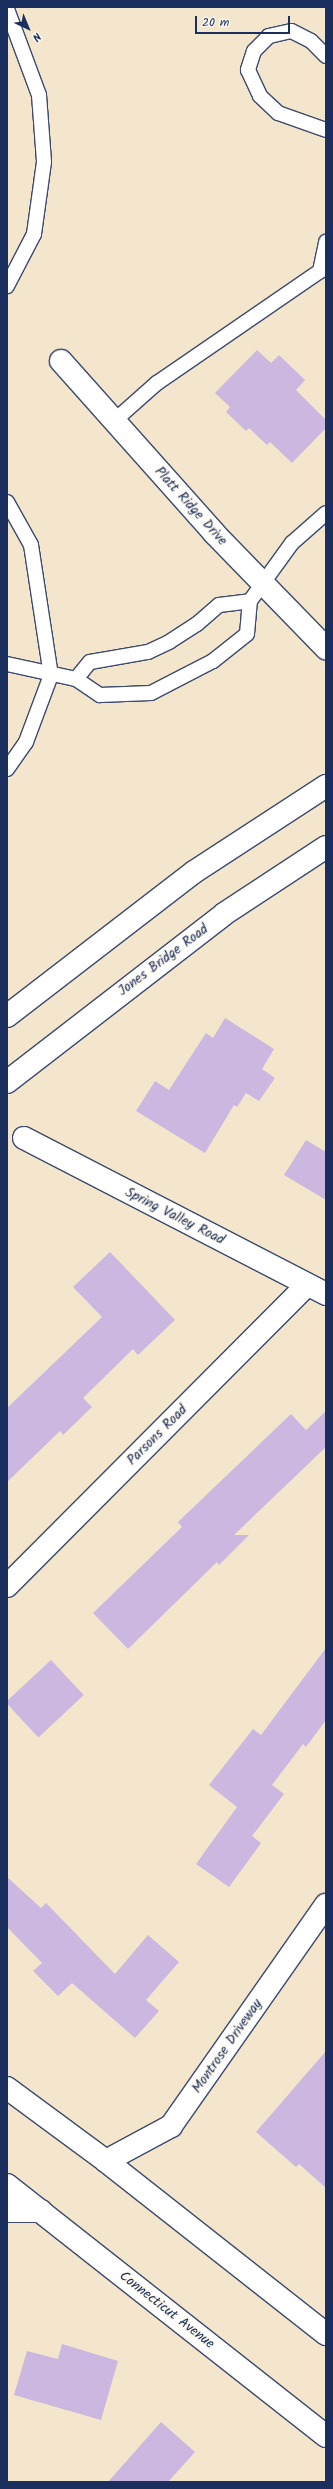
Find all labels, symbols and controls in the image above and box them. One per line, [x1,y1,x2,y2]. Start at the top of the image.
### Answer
north arrow [8,8,48,48]
scale bar [197,8,292,34]
text: 20 m [202,13,229,32]
text: N [28,28,45,46]
street label: Platt Ridge Drive [151,463,231,549]
street label: Jones Bridge Road [115,921,211,999]
street label: Spring Valley Road [123,1184,227,1248]
street label: Parsons Road [123,1401,191,1469]
street label: Montrose Driveway [188,1996,266,2096]
street label: Connecticut Avenue [116,2268,218,2352]

